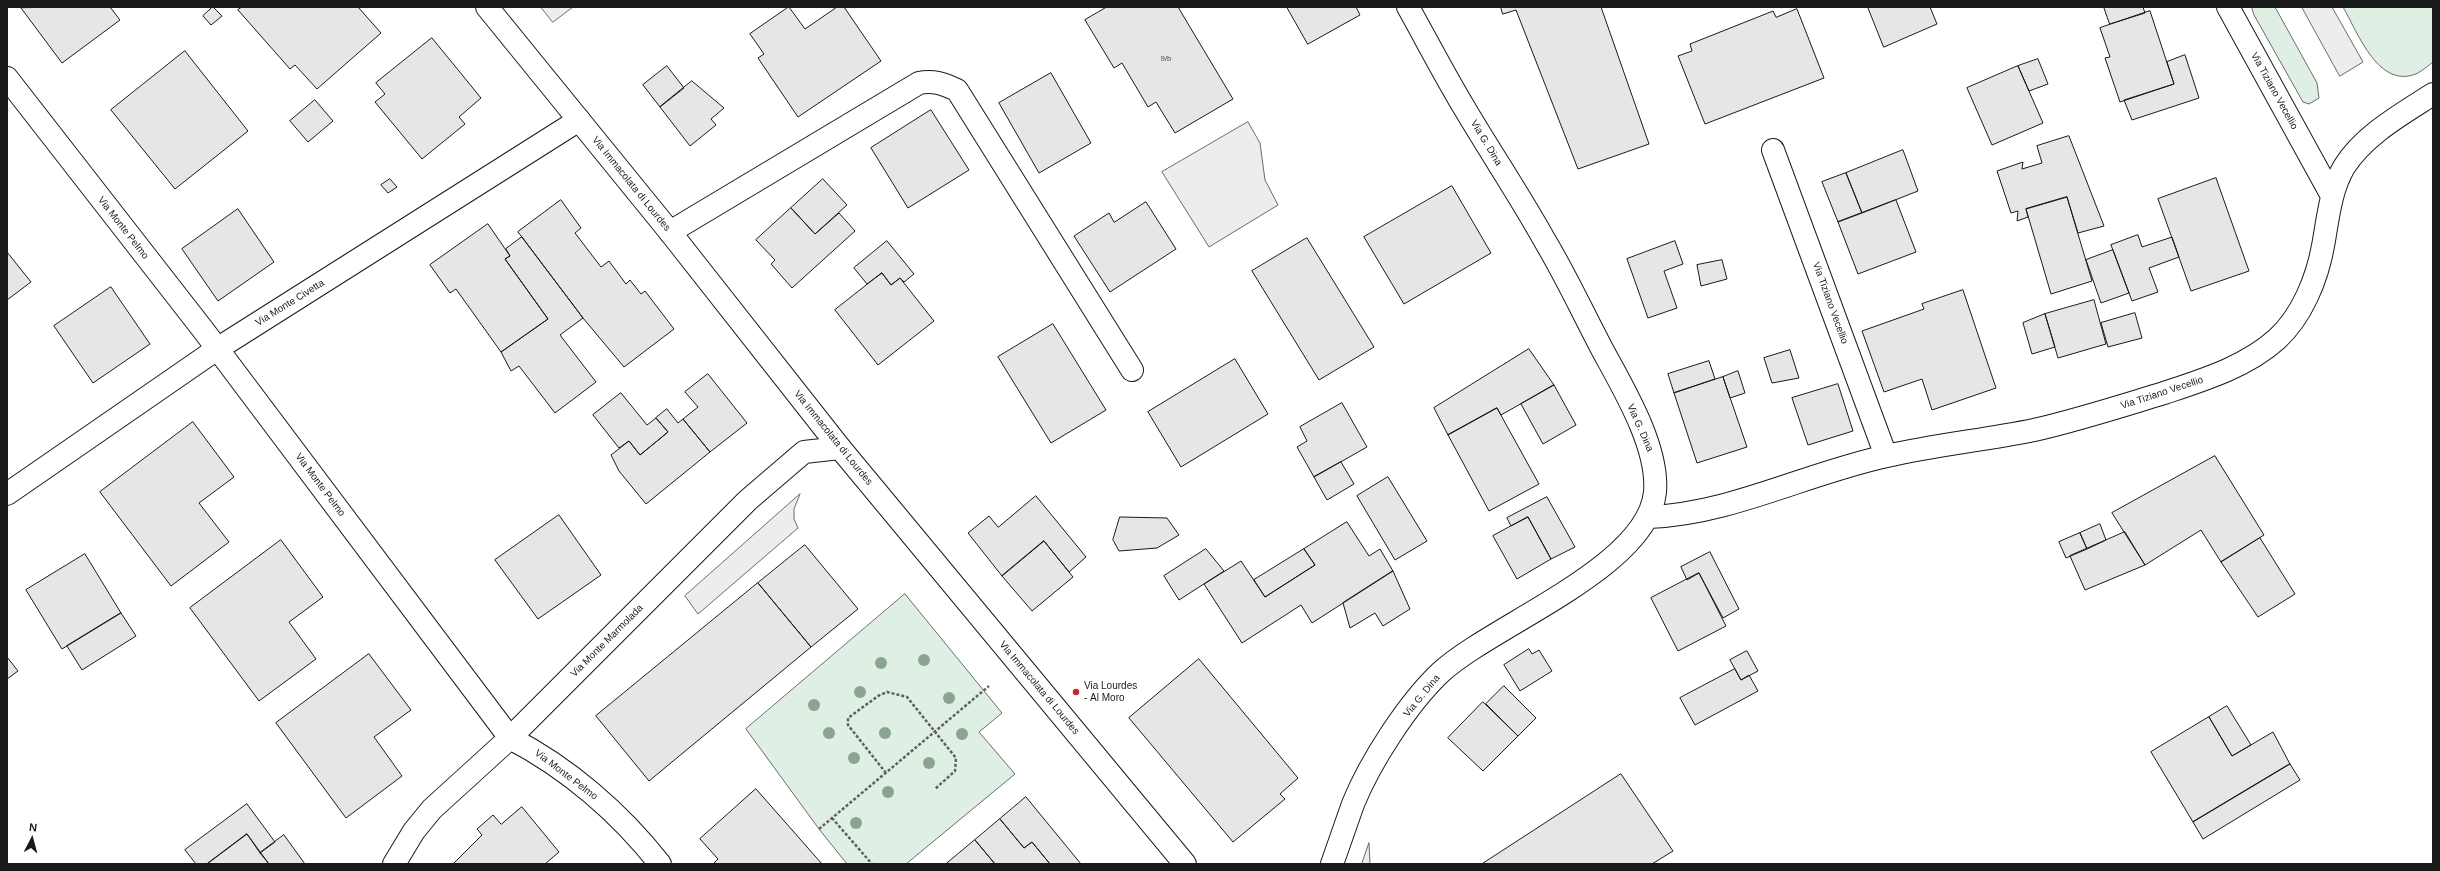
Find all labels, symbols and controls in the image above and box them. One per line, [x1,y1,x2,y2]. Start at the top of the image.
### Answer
street label: Via Tiziano Vecellio [2248,50,2300,132]
house number: 9/b [1160,54,1172,64]
street label: Via G. Dina [1468,118,1504,168]
street label: Via Immacolata di Lourdes [589,134,673,234]
street label: Via Monte Pelmo [95,194,151,262]
street label: Via Tiziano Vecellio [1810,260,1850,346]
street label: Via Monte Civetta [253,277,327,329]
street label: Via Tiziano Vecellio [2119,374,2205,412]
street label: Via Immacolata di Lourdes [791,388,875,488]
street label: Via G. Dina [1624,402,1656,454]
street label: Via Monte Pelmo [292,451,348,519]
street label: Via Monte Marmolada [568,602,646,680]
street label: Via Immacolata di Lourdes [996,639,1082,737]
street label: Via G. Dina [1401,672,1443,720]
place label: Via Lourdes - Al Moro [1084,680,1137,704]
marker: Via Lourdes - Al Moro [1071,687,1081,697]
street label: Via Monte Pelmo [532,747,600,803]
north arrow [12,819,52,859]
text: N [29,821,38,833]

